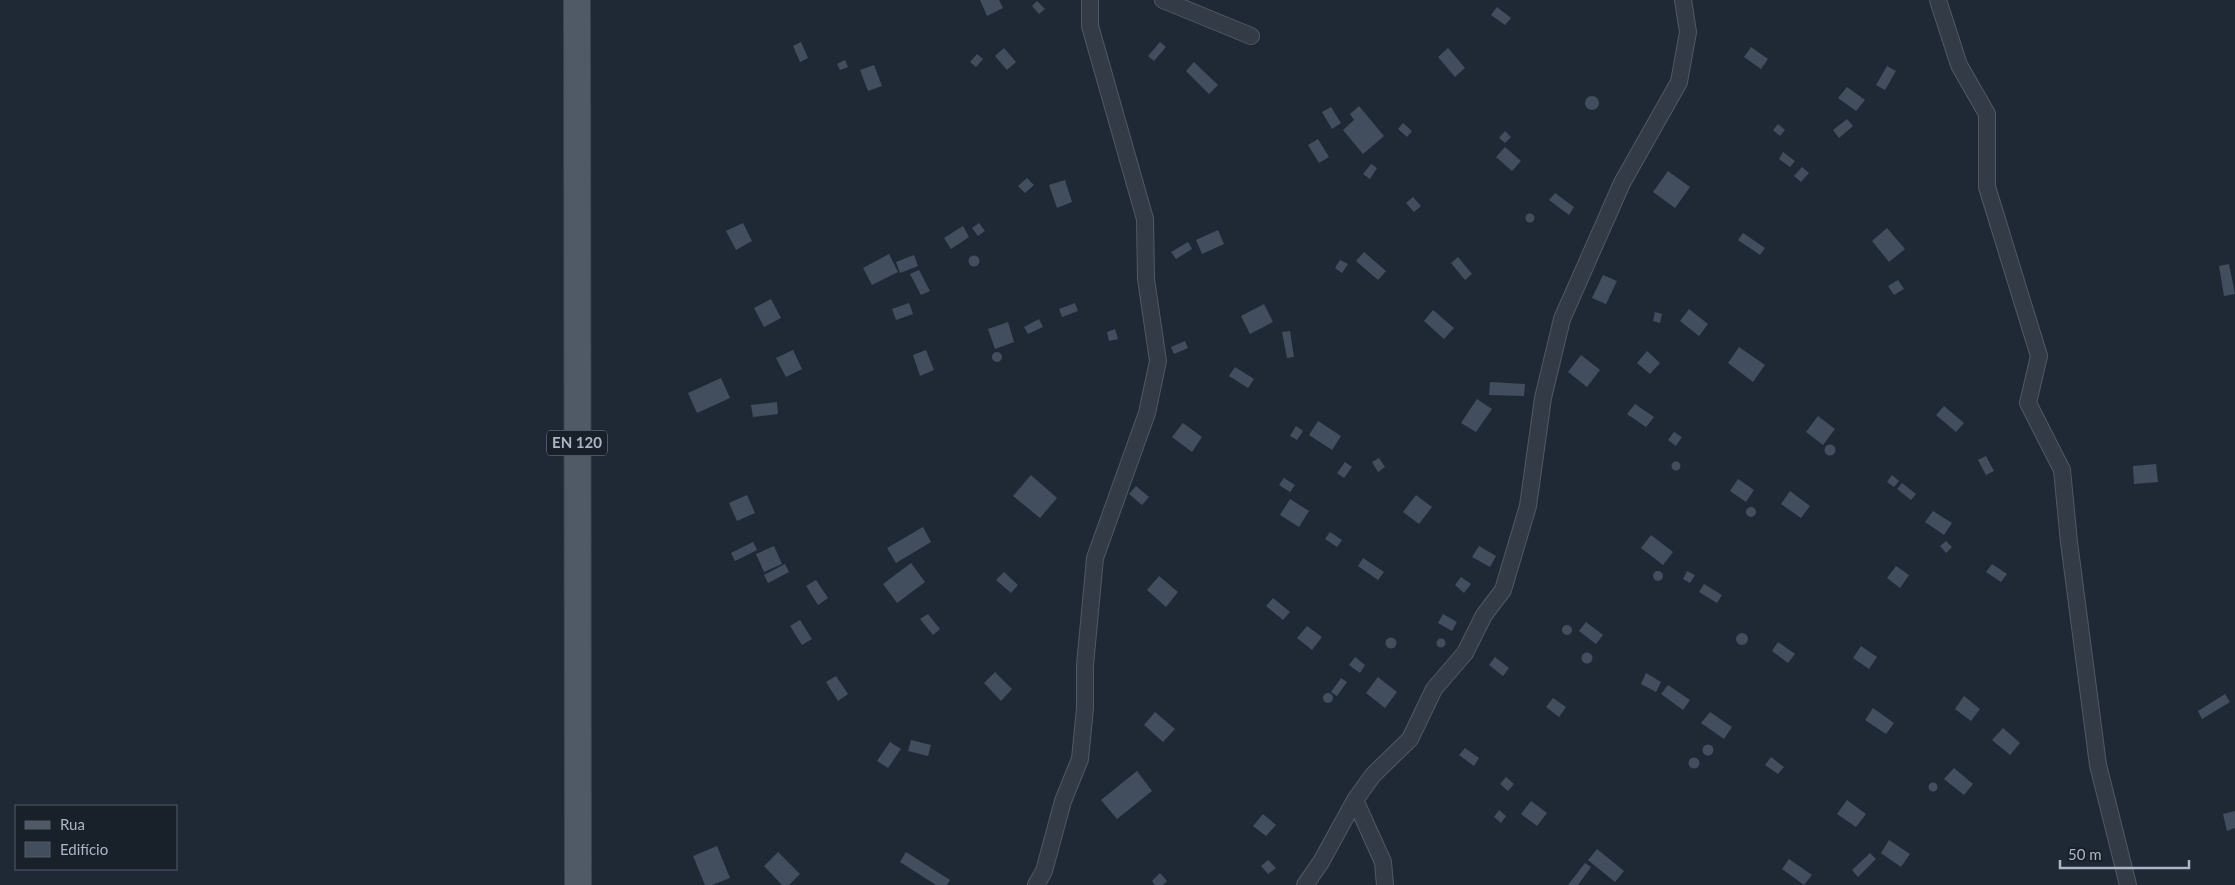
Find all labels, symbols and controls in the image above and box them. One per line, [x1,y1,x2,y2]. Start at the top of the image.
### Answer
road number: EN 120 [547,430,607,456]
legend [15,805,178,870]
text: Rua [60,815,85,833]
scale bar [2060,838,2189,870]
text: Edifício [60,840,108,858]
text: 50 m [2068,845,2102,863]

